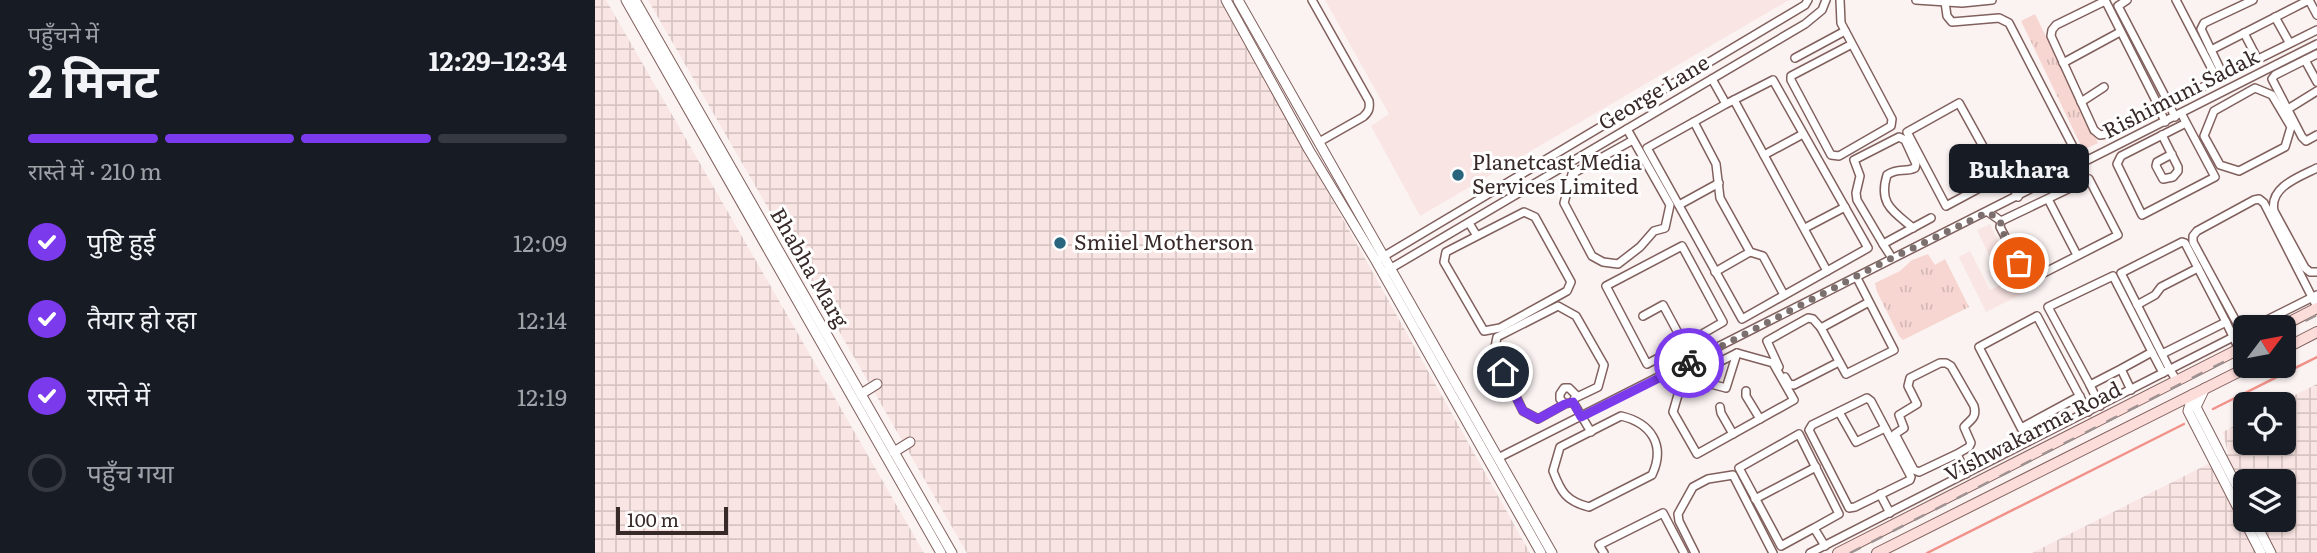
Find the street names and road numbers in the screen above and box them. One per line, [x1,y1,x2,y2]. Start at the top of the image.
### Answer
street label: Rishimuni Sadak [2096,39,2263,144]
street label: George Lane [1591,46,1714,136]
street label: Bhabha Marg [764,201,858,333]
street label: Vishwakarma Road [1938,372,2126,488]

